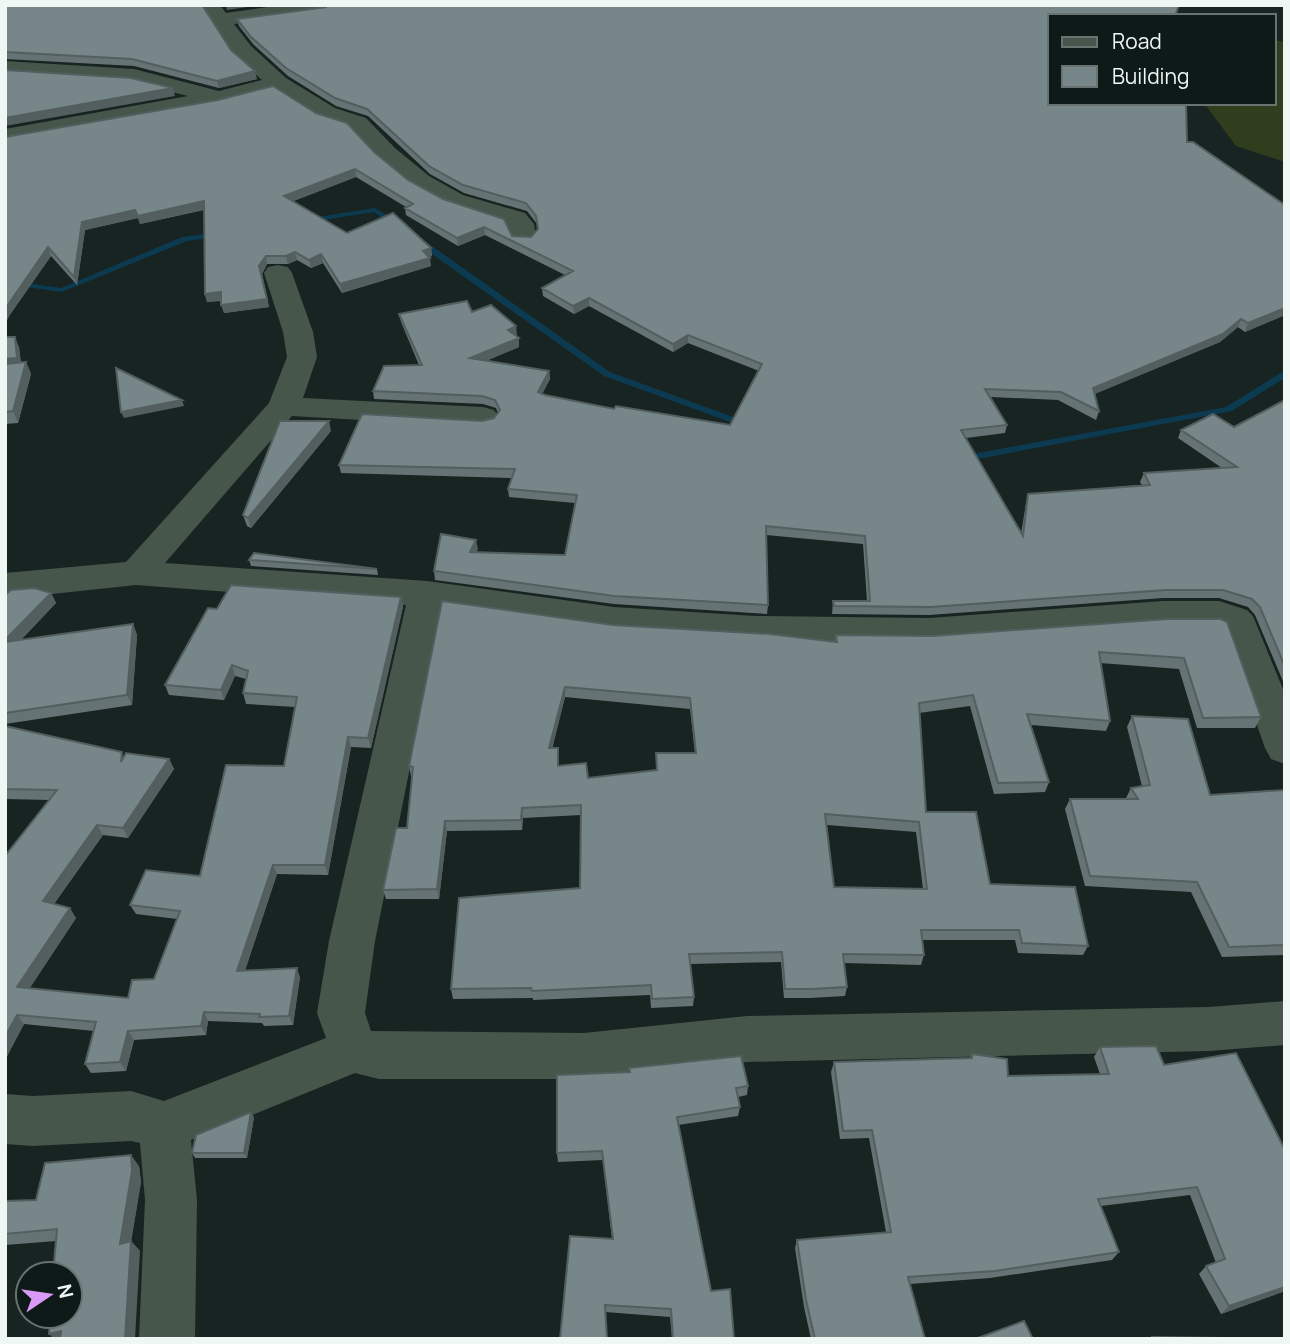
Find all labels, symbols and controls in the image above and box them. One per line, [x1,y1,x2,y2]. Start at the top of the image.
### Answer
legend [1048,14,1276,105]
text: Road [1112,27,1162,55]
text: Building [1112,62,1189,90]
north arrow [14,1260,84,1330]
text: N [51,1282,80,1301]

